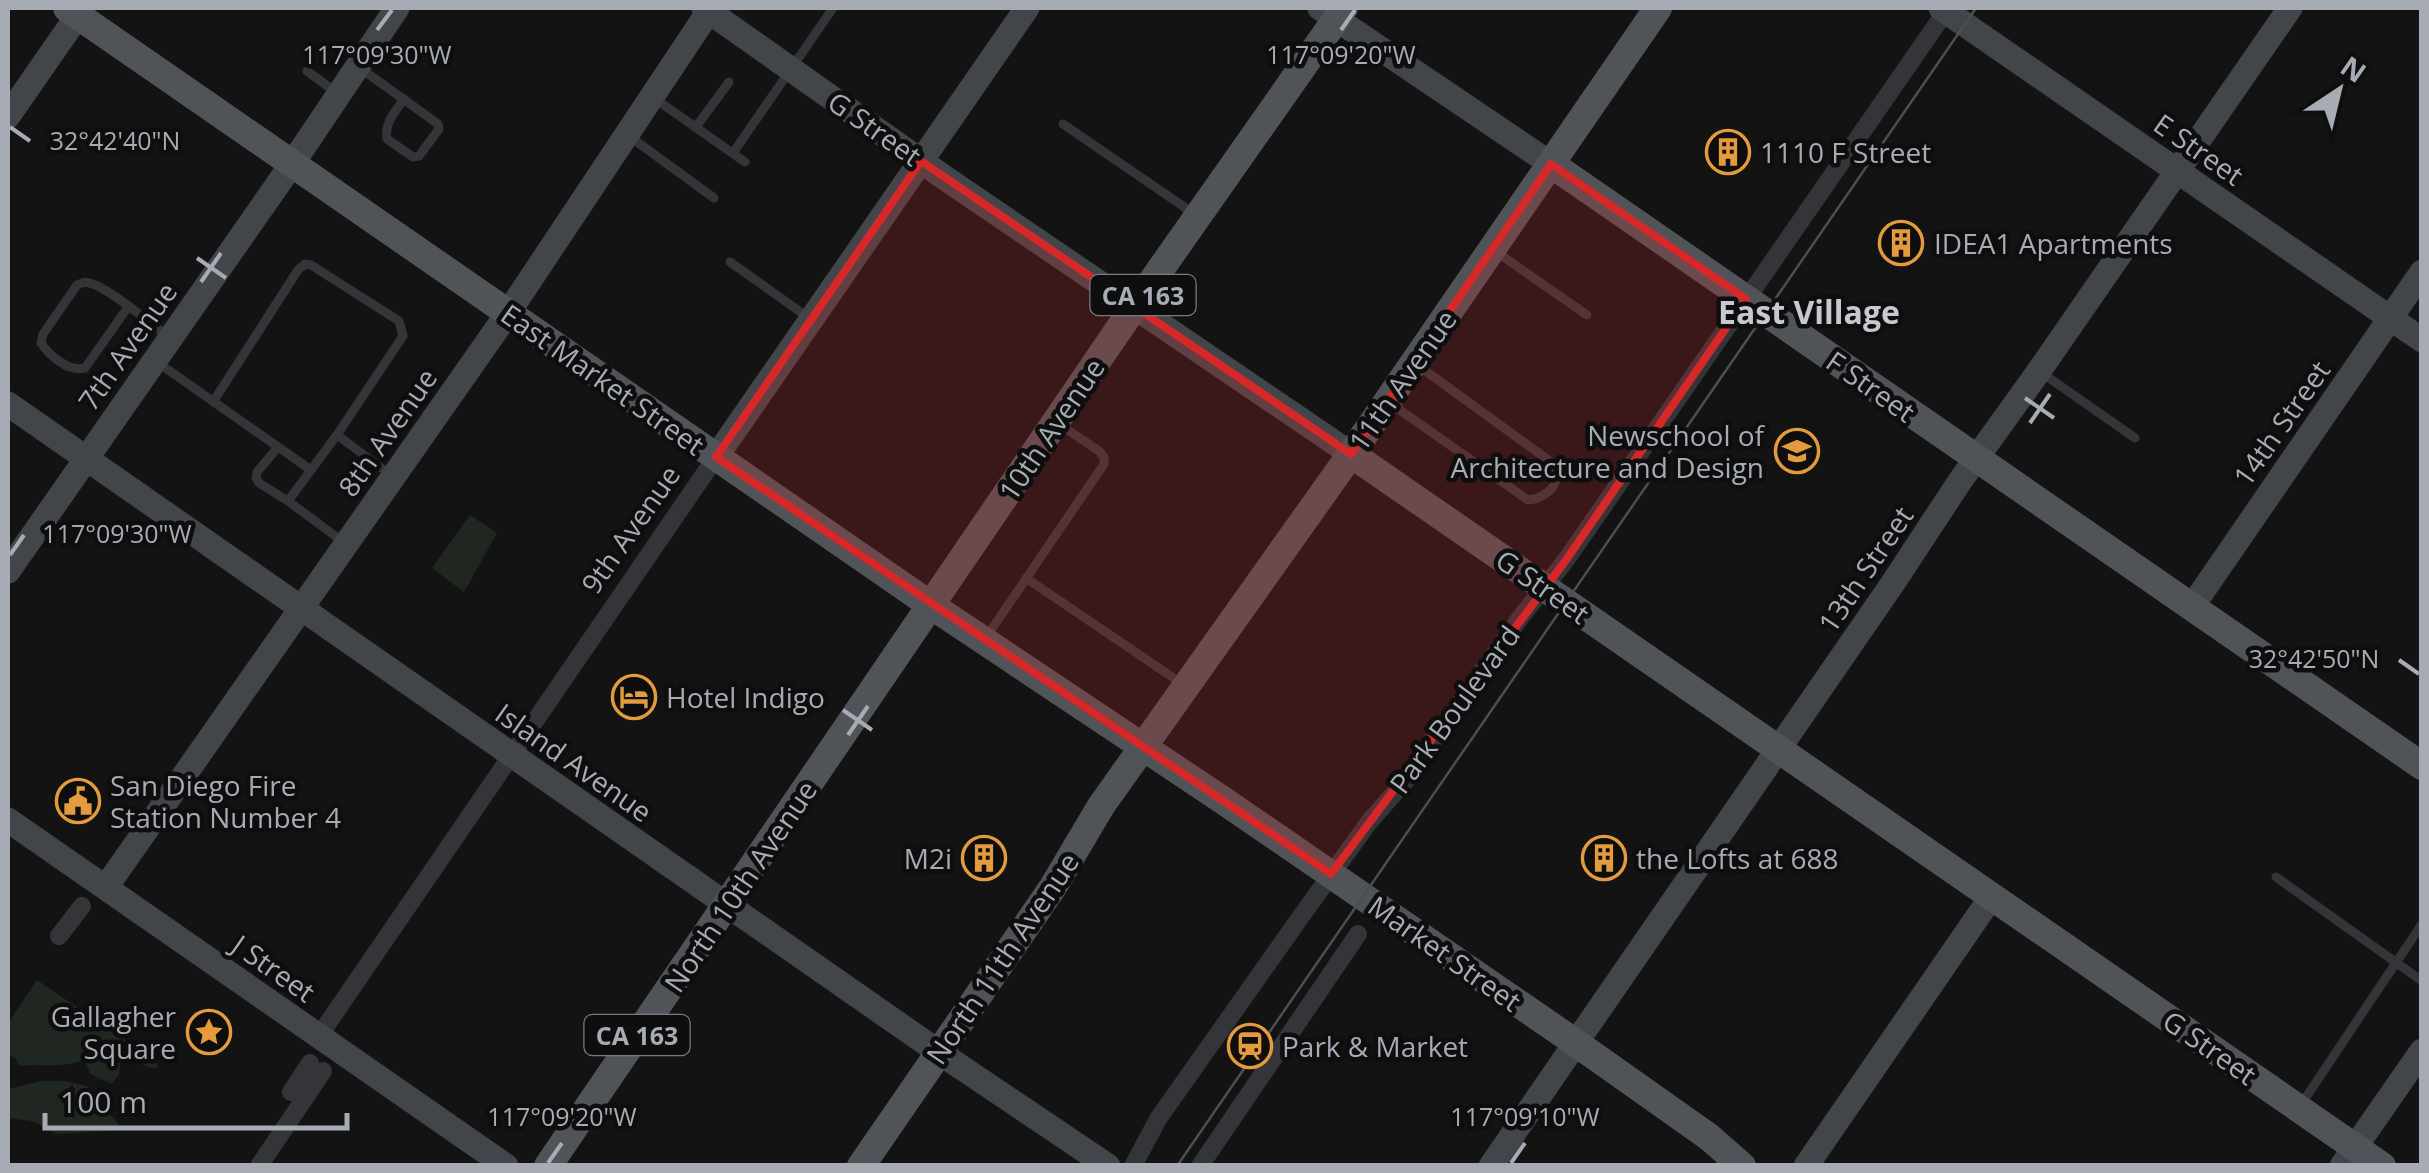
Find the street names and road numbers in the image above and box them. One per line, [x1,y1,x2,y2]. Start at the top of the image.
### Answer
street label: G Street [821,82,929,174]
street label: E Street [2147,104,2251,194]
street label: 7th Avenue [69,275,185,417]
road number: CA 163 [1090,275,1196,315]
street label: East Market Street [494,295,712,463]
street label: 11th Avenue [1339,302,1465,458]
street label: F Street [1819,342,1923,430]
street label: 10th Avenue [989,350,1113,508]
street label: 14th Street [2224,353,2338,493]
street label: 8th Avenue [329,361,445,503]
street label: 9th Avenue [572,458,688,600]
street label: 13th Street [1809,498,1921,640]
street label: G Street [1489,540,1597,632]
street label: Park Boulevard [1380,617,1528,801]
street label: Island Avenue [488,694,660,830]
street label: North 10th Avenue [655,773,825,999]
street label: North 11th Avenue [917,845,1087,1071]
street label: Market Street [1361,886,1529,1020]
street label: J Street [223,924,323,1010]
street label: G Street [2156,1001,2264,1093]
road number: CA 163 [584,1015,690,1055]

